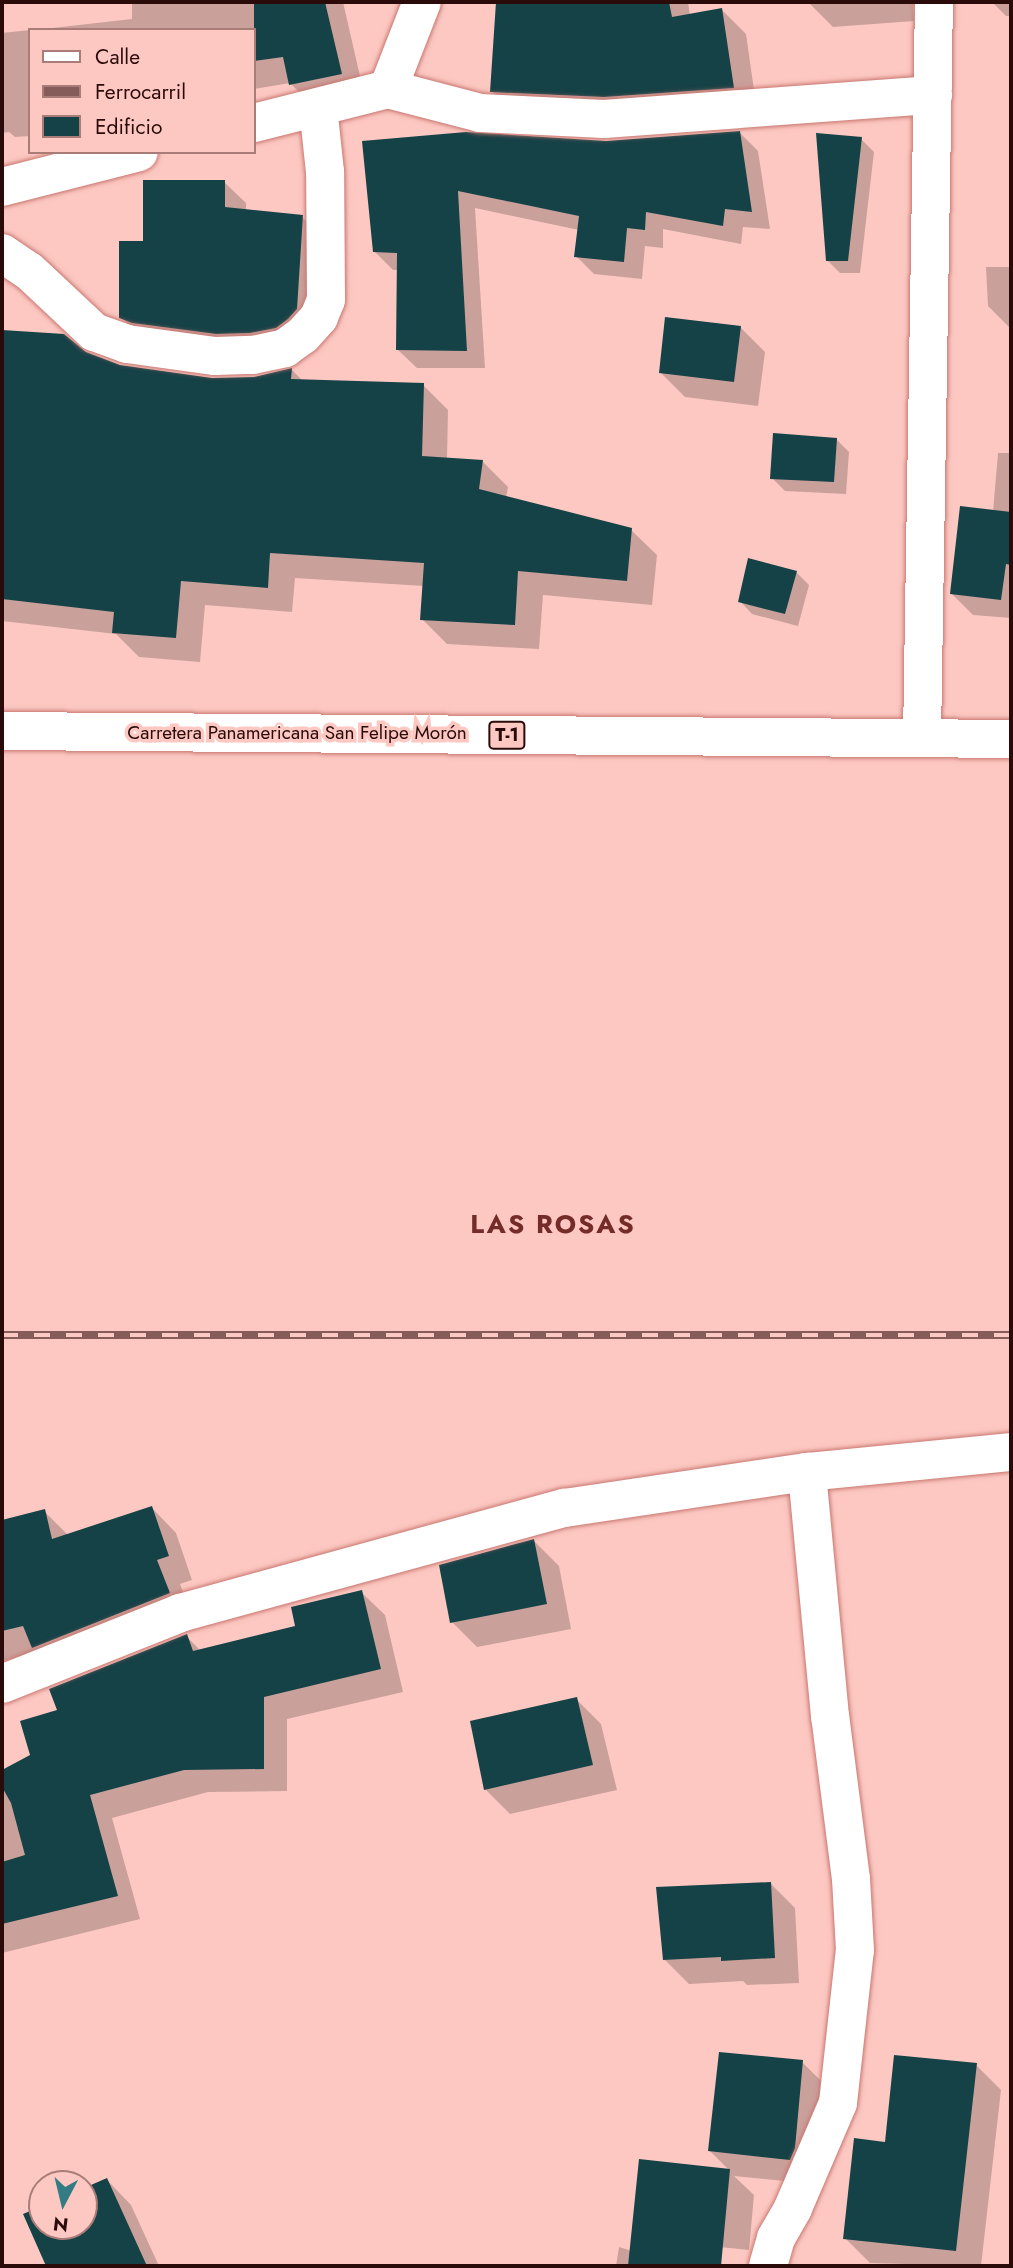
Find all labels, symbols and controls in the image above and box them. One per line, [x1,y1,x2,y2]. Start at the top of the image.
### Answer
legend [28,28,256,154]
text: Calle [95,42,140,72]
text: Ferrocarril [95,77,186,107]
text: Edificio [95,112,162,142]
road number: T-1 [488,720,526,750]
street label: Carretera Panamericana San Felipe Morón [127,722,467,744]
district label: LAS ROSAS [471,1209,635,1241]
north arrow [28,2170,98,2240]
text: N [51,2210,70,2239]

